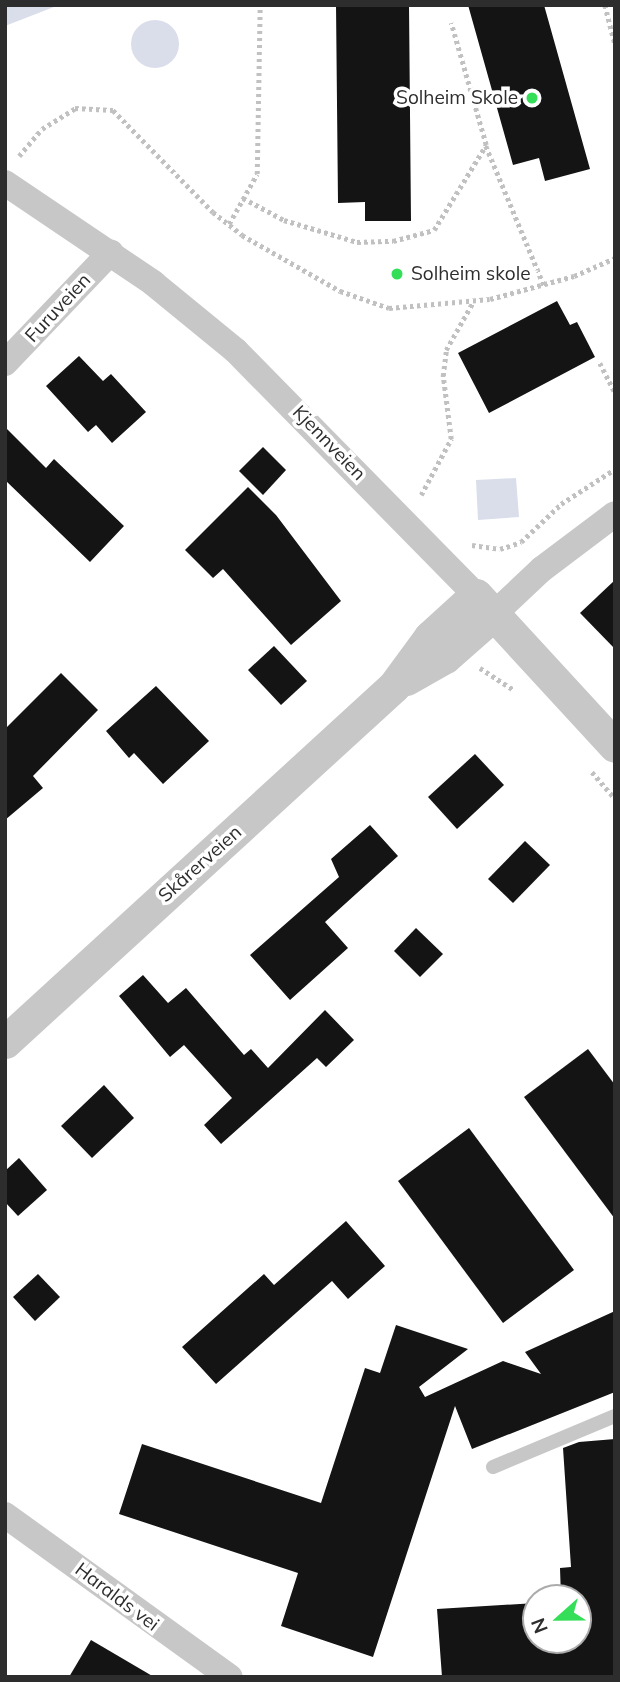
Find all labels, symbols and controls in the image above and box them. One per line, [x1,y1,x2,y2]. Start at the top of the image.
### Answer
place label: Solheim Skole [396,87,518,109]
marker: Solheim Skole [524,90,540,106]
place label: Solheim skole [411,263,531,285]
marker: Solheim skole [389,266,405,282]
street label: Furuveien [20,269,96,347]
street label: Kjennveien [288,401,370,485]
street label: Skårerveien [154,821,246,907]
street label: Haralds vei [70,1558,164,1636]
north arrow [522,1584,592,1654]
text: N [525,1615,553,1637]

